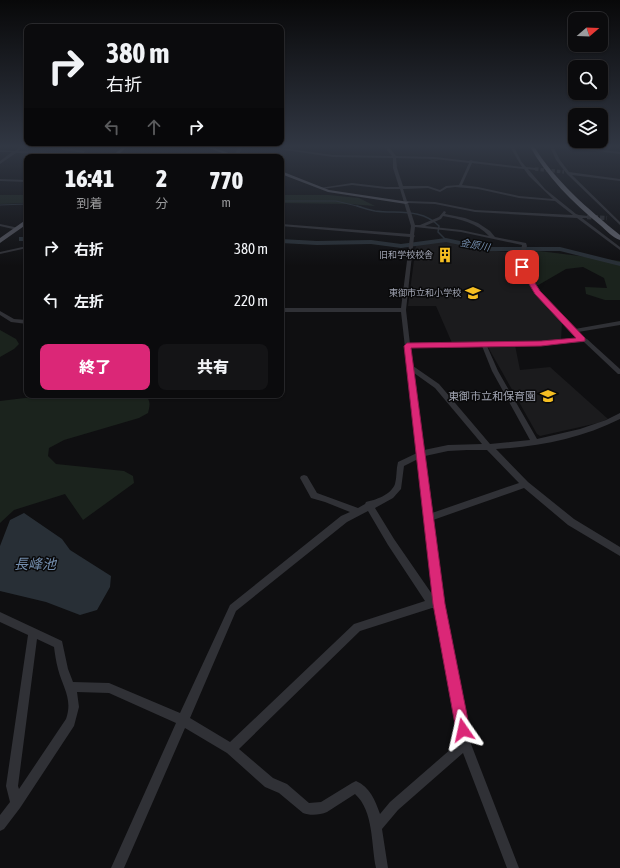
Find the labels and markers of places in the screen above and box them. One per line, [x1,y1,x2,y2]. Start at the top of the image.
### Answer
building icon: 旧和学校校舎 [436,246,454,264]
place label: 旧和学校校舎 [379,250,433,260]
pin [505,250,539,284]
school or university icon: 東御市立和小学校 [464,284,482,302]
place label: 東御市立和小学校 [389,288,461,298]
school or university icon: 東御市立和保育園 [539,387,557,405]
place label: 東御市立和保育園 [448,390,536,402]

